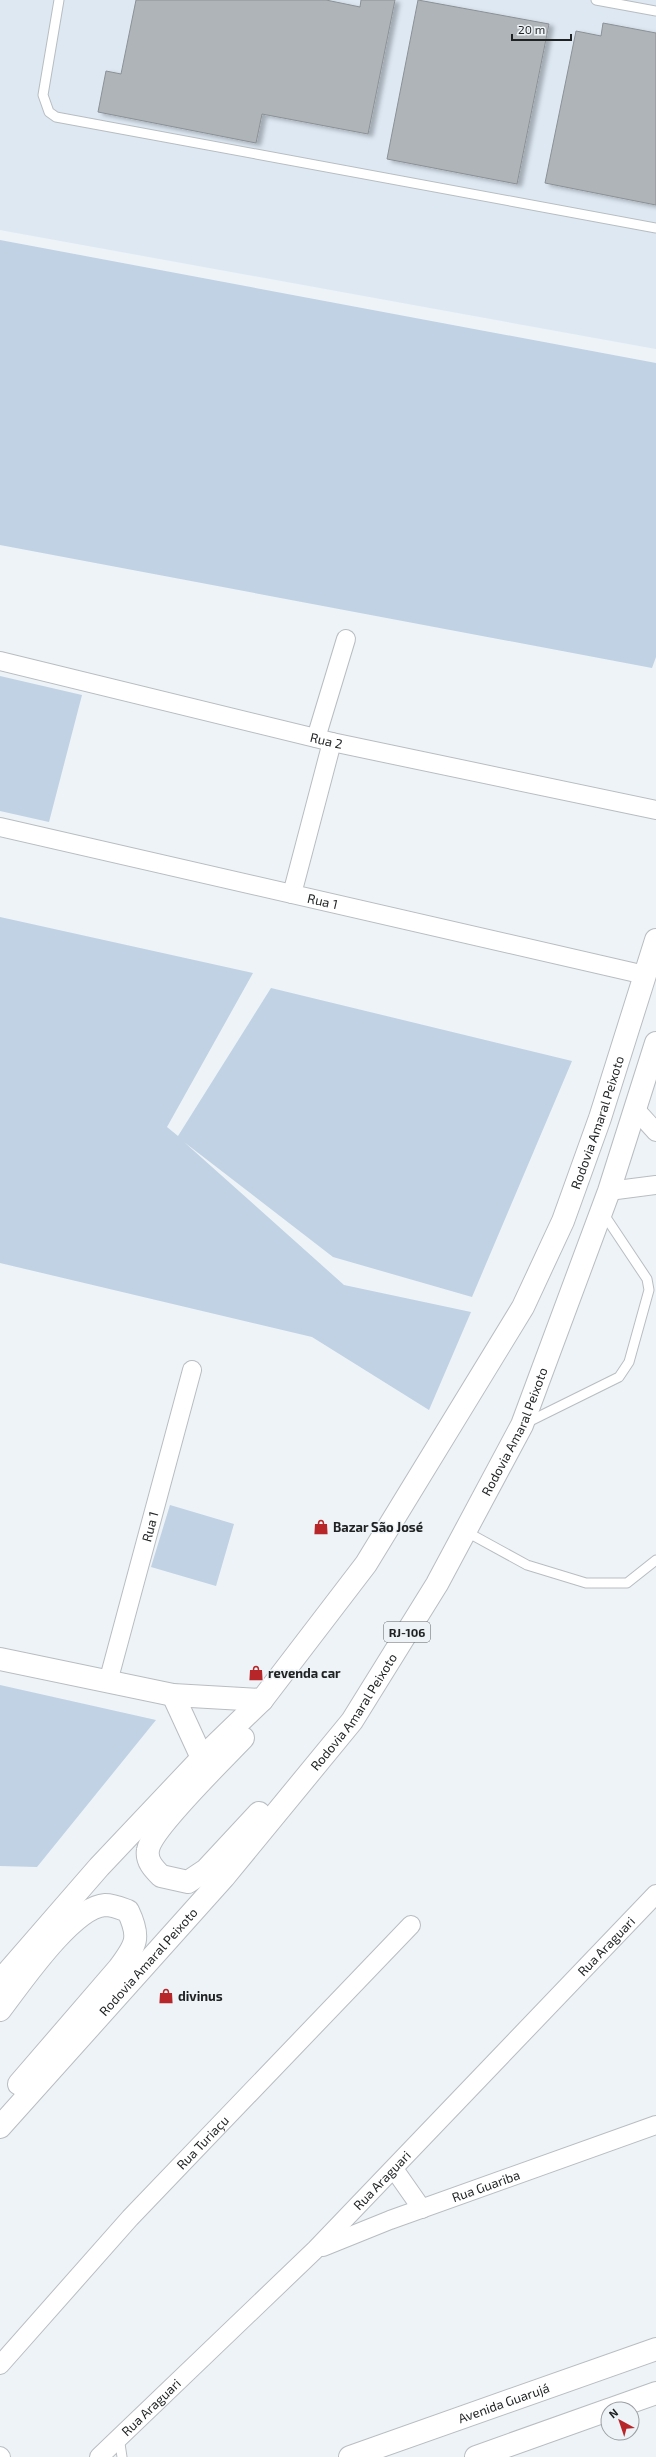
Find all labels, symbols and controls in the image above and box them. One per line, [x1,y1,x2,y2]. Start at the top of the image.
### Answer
scale bar [512,16,571,42]
text: 20 m [518,22,545,36]
street label: Rua 2 [309,729,344,752]
street label: Rua 1 [306,890,339,912]
street label: Rodovia Amaral Peixoto [567,1054,627,1191]
street label: Rodovia Amaral Peixoto [478,1365,551,1498]
street label: Rua 1 [138,1510,162,1543]
shop icon: Bazar São José [312,1518,330,1536]
place label: Bazar São José [333,1519,423,1535]
road number: RJ-106 [384,1622,430,1642]
street label: Rodovia Amaral Peixoto [307,1650,400,1773]
shop icon: revenda car [247,1664,265,1682]
place label: revenda car [268,1665,341,1681]
street label: Rodovia Amaral Peixoto [96,1904,201,2019]
street label: Rua Araguari [574,1913,638,1979]
shop icon: divinus [157,1987,175,2005]
place label: divinus [178,1988,223,2004]
street label: Rua Turiaçu [173,2112,232,2173]
street label: Rua Araguari [350,2147,414,2213]
street label: Rua Guariba [450,2166,522,2205]
street label: Rua Araguari [118,2375,184,2439]
street label: Avenida Guarujá [456,2379,551,2426]
north arrow [600,2401,640,2441]
text: N [606,2405,621,2420]

